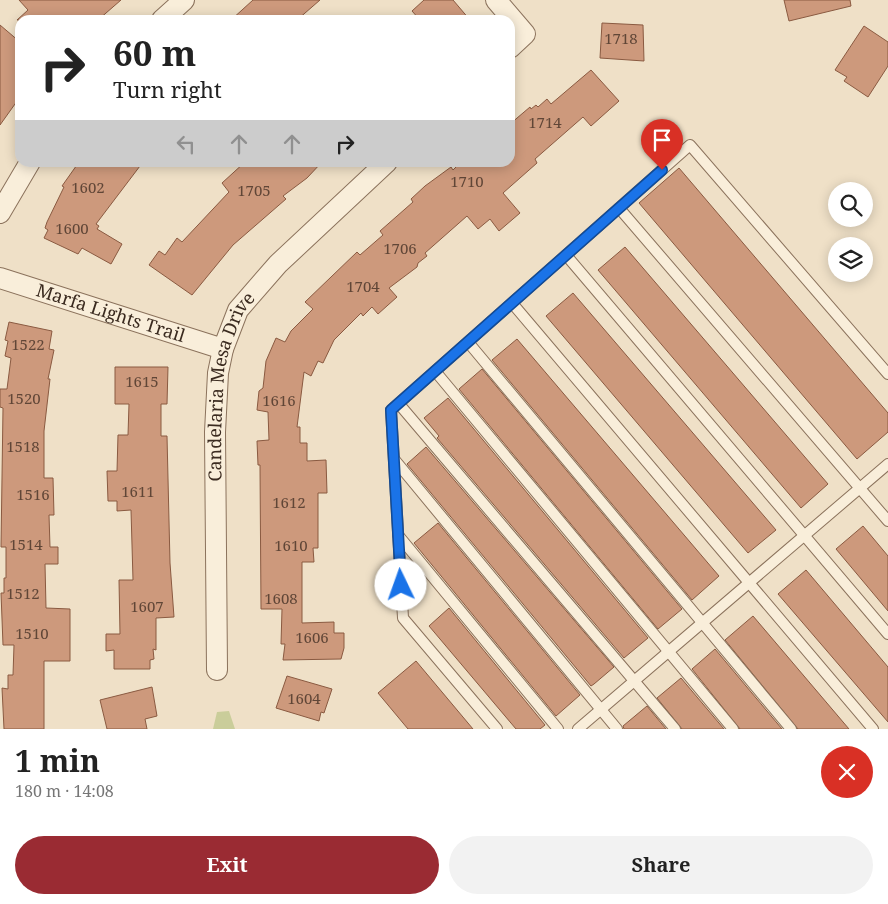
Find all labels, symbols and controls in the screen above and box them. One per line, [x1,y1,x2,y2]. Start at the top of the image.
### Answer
house number: 1718 [604,28,638,48]
text: 60 m [113,29,196,76]
icon: right [30,35,95,100]
text: Turn right [113,74,222,104]
house number: 1714 [528,112,562,132]
pin [641,119,683,170]
icon: arrive [648,126,676,154]
icon: left [172,130,200,158]
icon: ahead [225,130,253,158]
icon: ahead [278,130,306,158]
icon: right [331,130,359,158]
house number: 1710 [450,171,484,191]
house number: 1602 [71,177,105,197]
house number: 1705 [237,180,271,200]
map controls [828,182,873,282]
button: search [828,182,873,227]
house number: 1600 [55,218,89,238]
button: layers [828,237,873,282]
house number: 1706 [383,238,417,258]
house number: 1704 [346,276,380,296]
street label: Marfa Lights Trail [33,277,189,347]
street label: Candelaria Mesa Drive [202,286,260,482]
house number: 1522 [11,334,45,354]
house number: 1615 [125,371,159,391]
house number: 1520 [7,388,41,408]
house number: 1616 [262,390,296,410]
house number: 1518 [6,436,40,456]
house number: 1611 [121,481,155,501]
house number: 1516 [16,484,50,504]
house number: 1612 [272,492,306,512]
house number: 1514 [9,534,43,554]
house number: 1610 [274,535,308,555]
position arrow [374,558,426,610]
house number: 1512 [6,583,40,603]
house number: 1608 [264,588,298,608]
house number: 1607 [130,596,164,616]
house number: 1510 [15,623,49,643]
house number: 1606 [295,627,329,647]
house number: 1604 [287,688,321,708]
text: 1 min [15,740,100,781]
button: close [821,746,873,798]
text: 180 m · 14:08 [15,780,114,802]
button: Exit [15,836,439,894]
button: Share [449,836,873,894]

